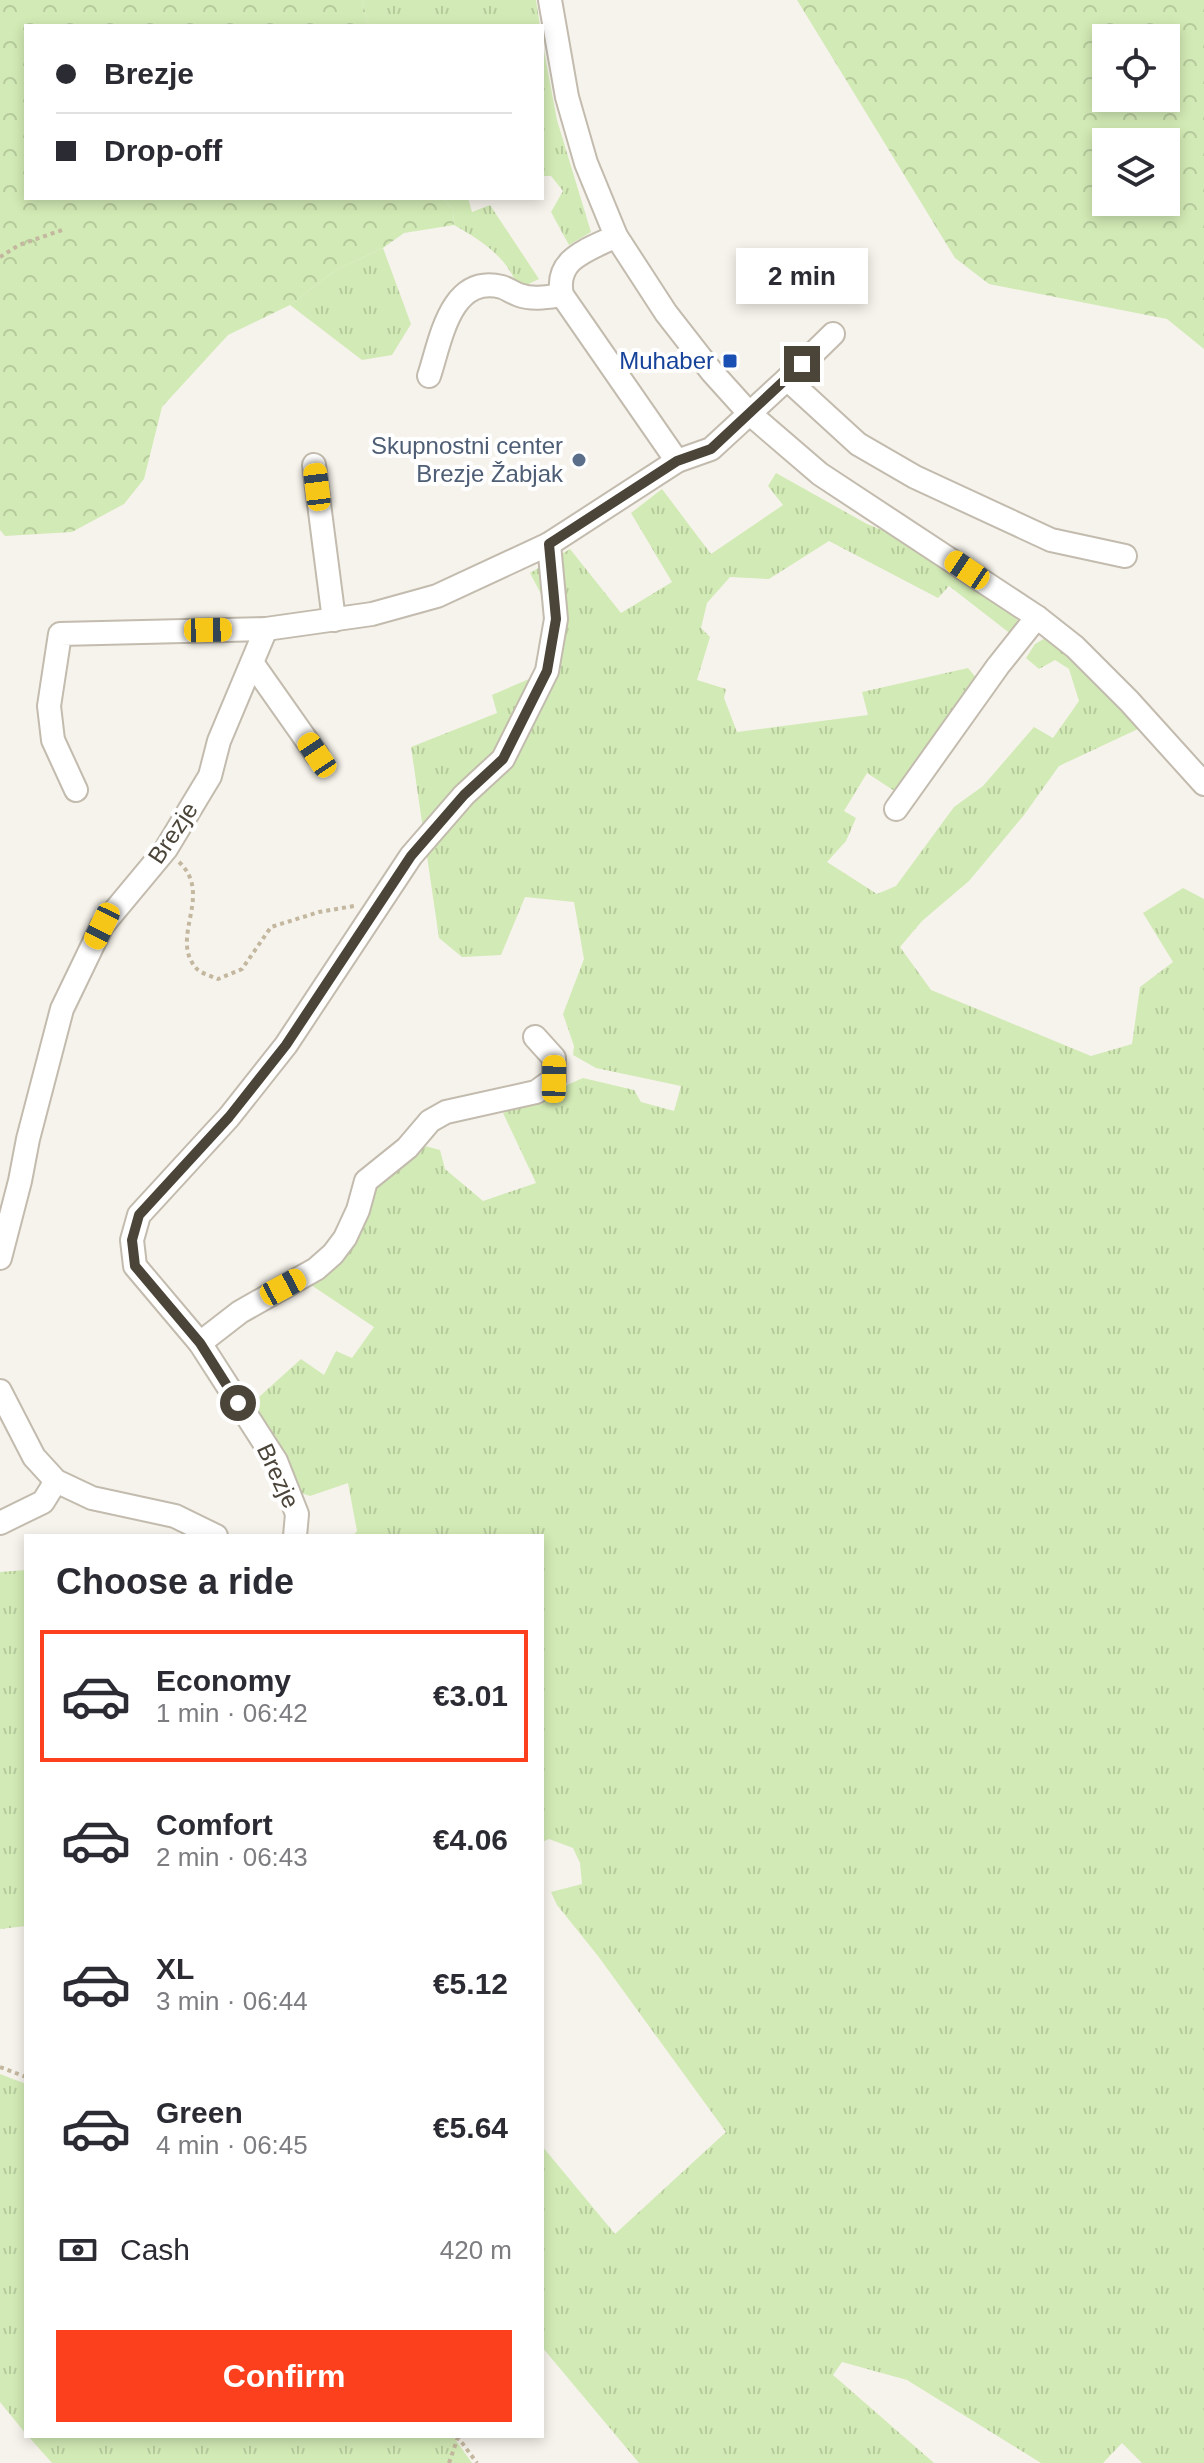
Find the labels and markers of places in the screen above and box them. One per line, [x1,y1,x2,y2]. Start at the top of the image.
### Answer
place label: Muhaber [619,347,714,374]
marker: Muhaber [721,352,739,370]
place label: Skupnostni center Brezje Žabjak [371,432,564,487]
marker: Skupnostni center Brezje Žabjak [570,451,588,469]

